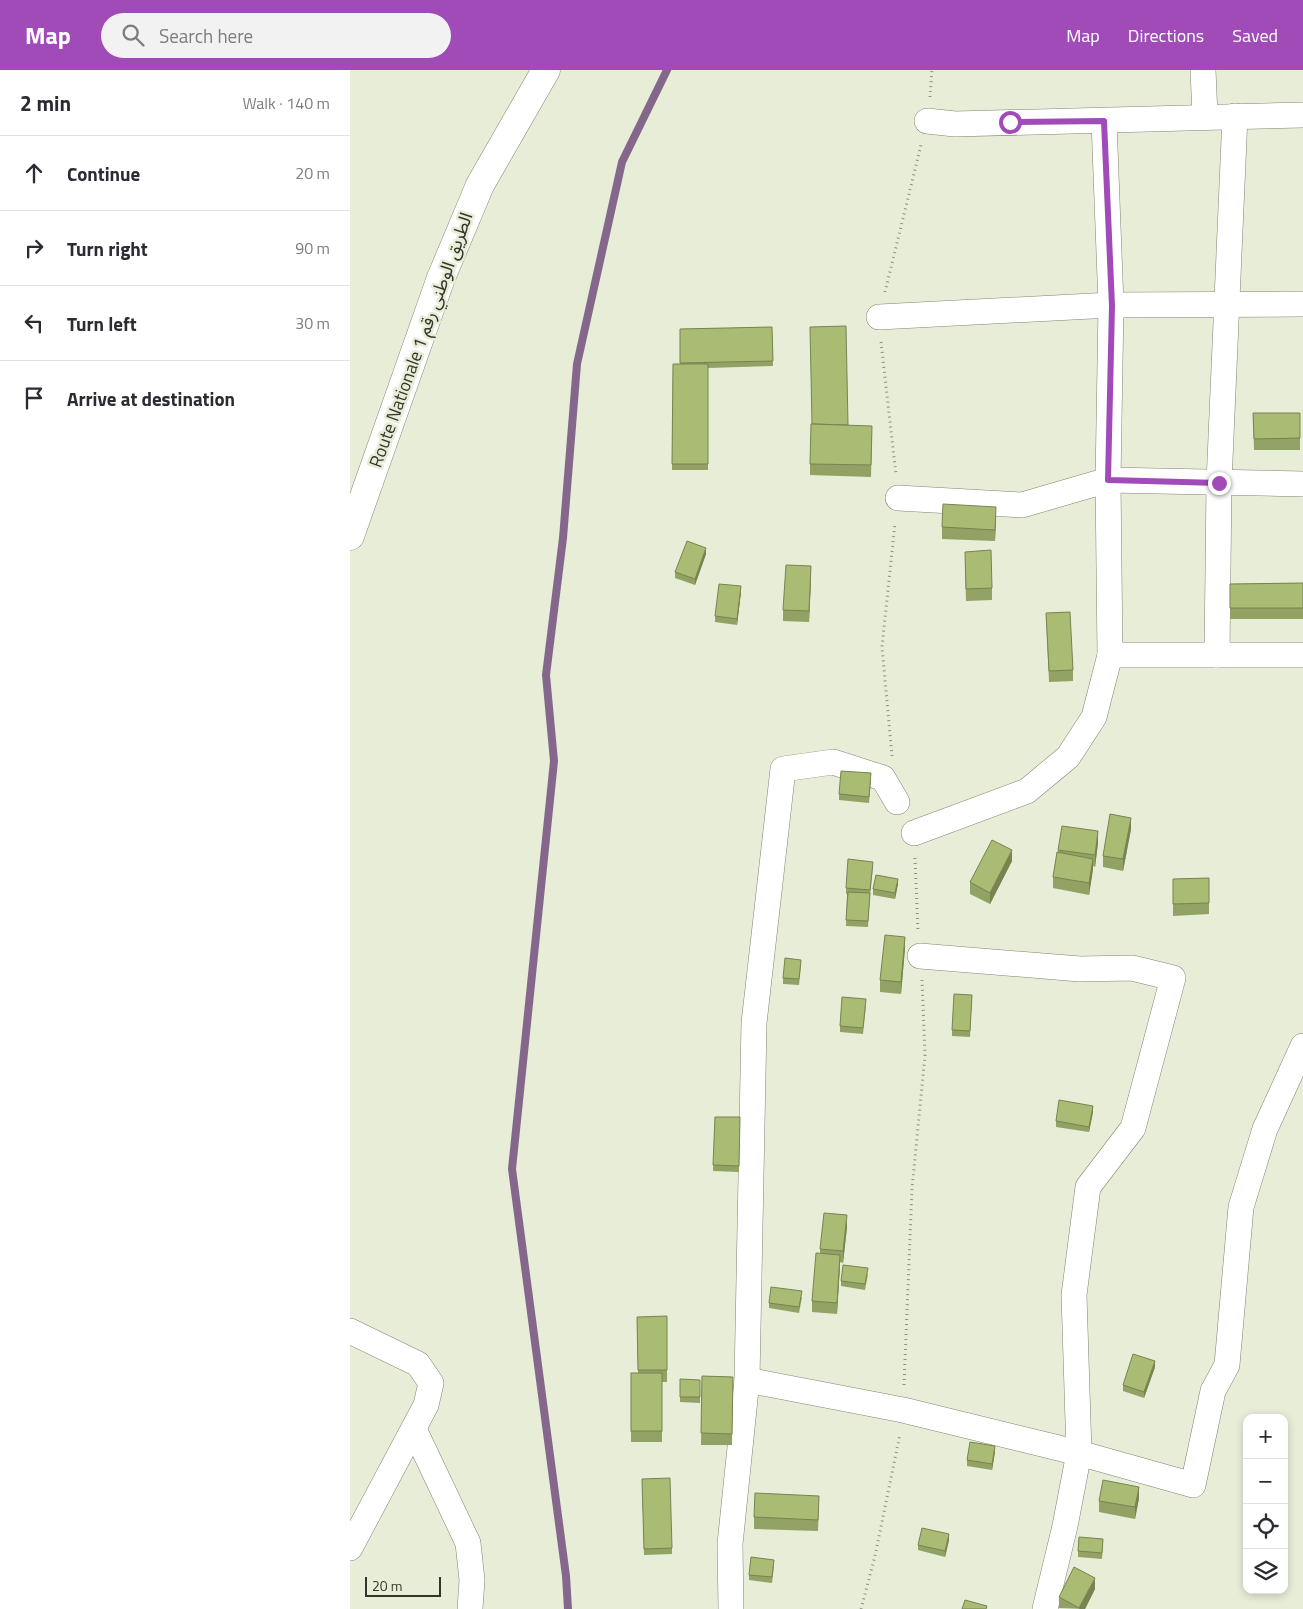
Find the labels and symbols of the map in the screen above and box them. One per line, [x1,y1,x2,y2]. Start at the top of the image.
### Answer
route start [999,111,1022,134]
street label: Route Nationale الطريق الوطني رقم 1 [362,208,480,471]
route end [1208,472,1231,495]
scale bar [365,1574,441,1597]

